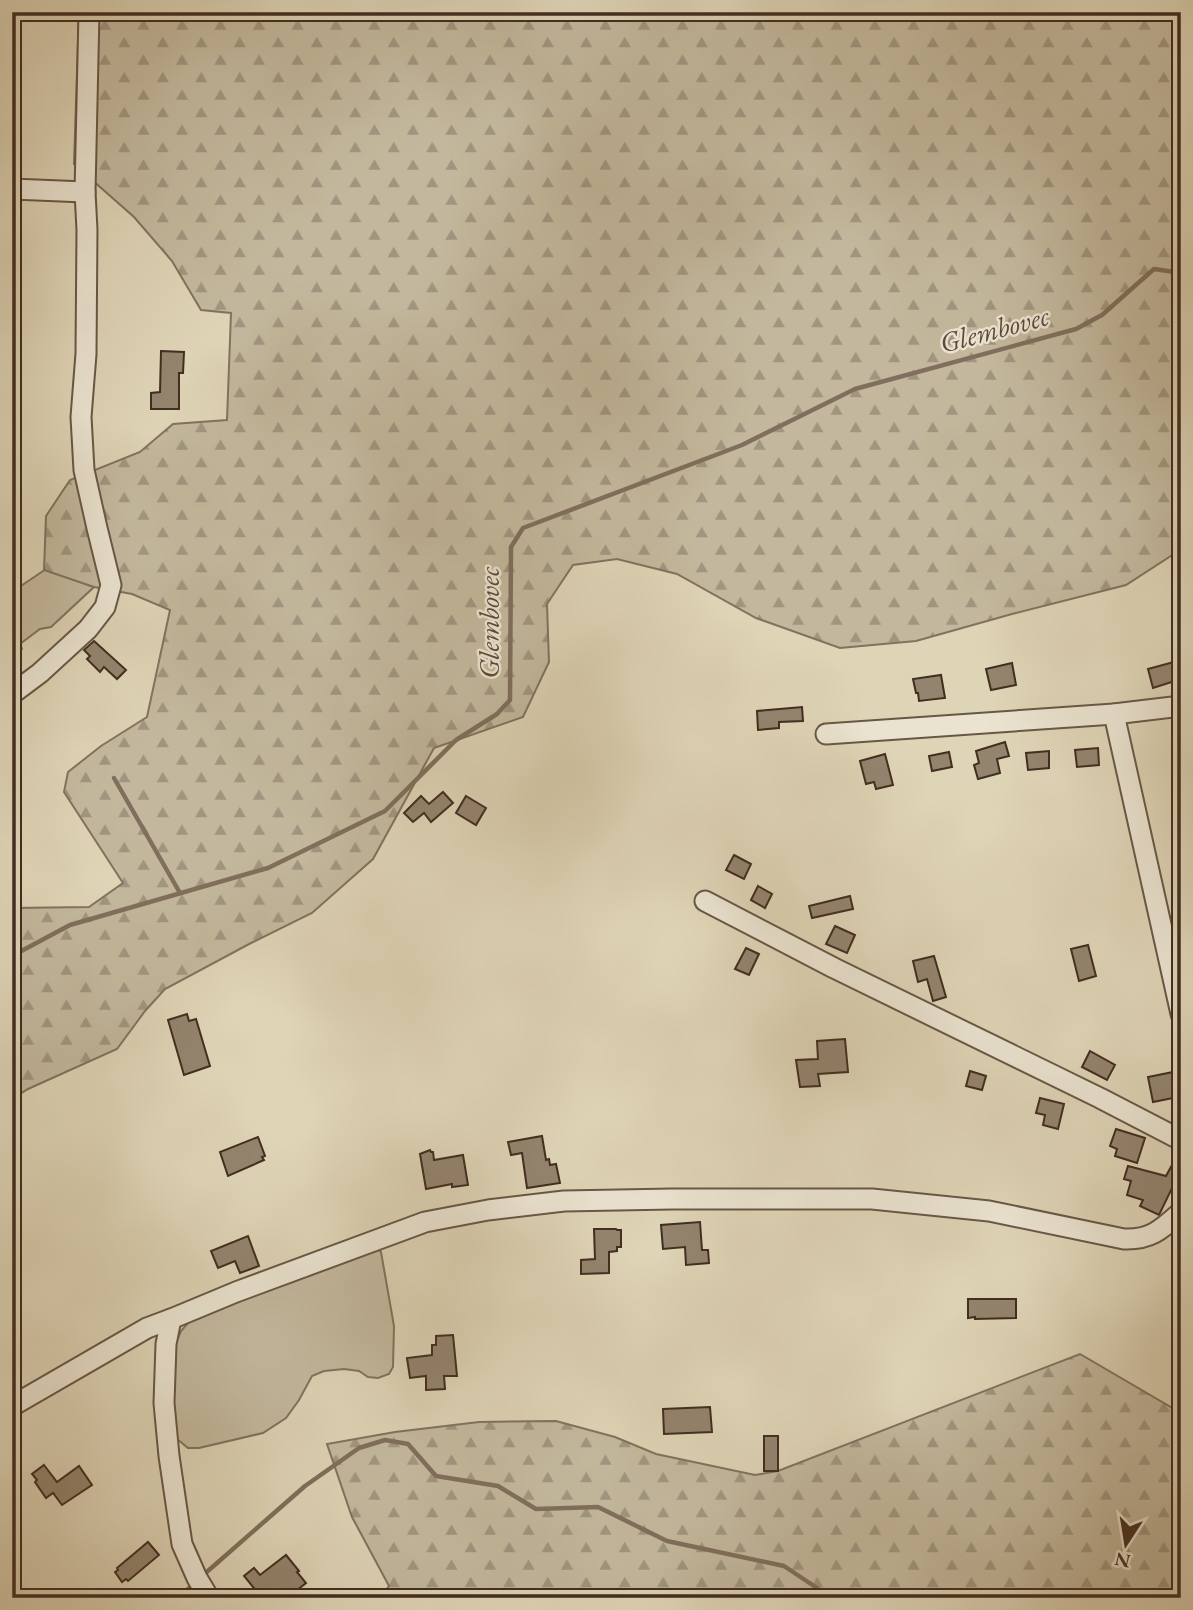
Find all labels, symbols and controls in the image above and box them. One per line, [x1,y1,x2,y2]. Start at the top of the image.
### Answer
water label: Glembovec [936,297,1054,361]
water label: Glembovec [471,566,507,679]
north arrow [1092,1508,1162,1578]
text: N [1112,1546,1133,1574]

